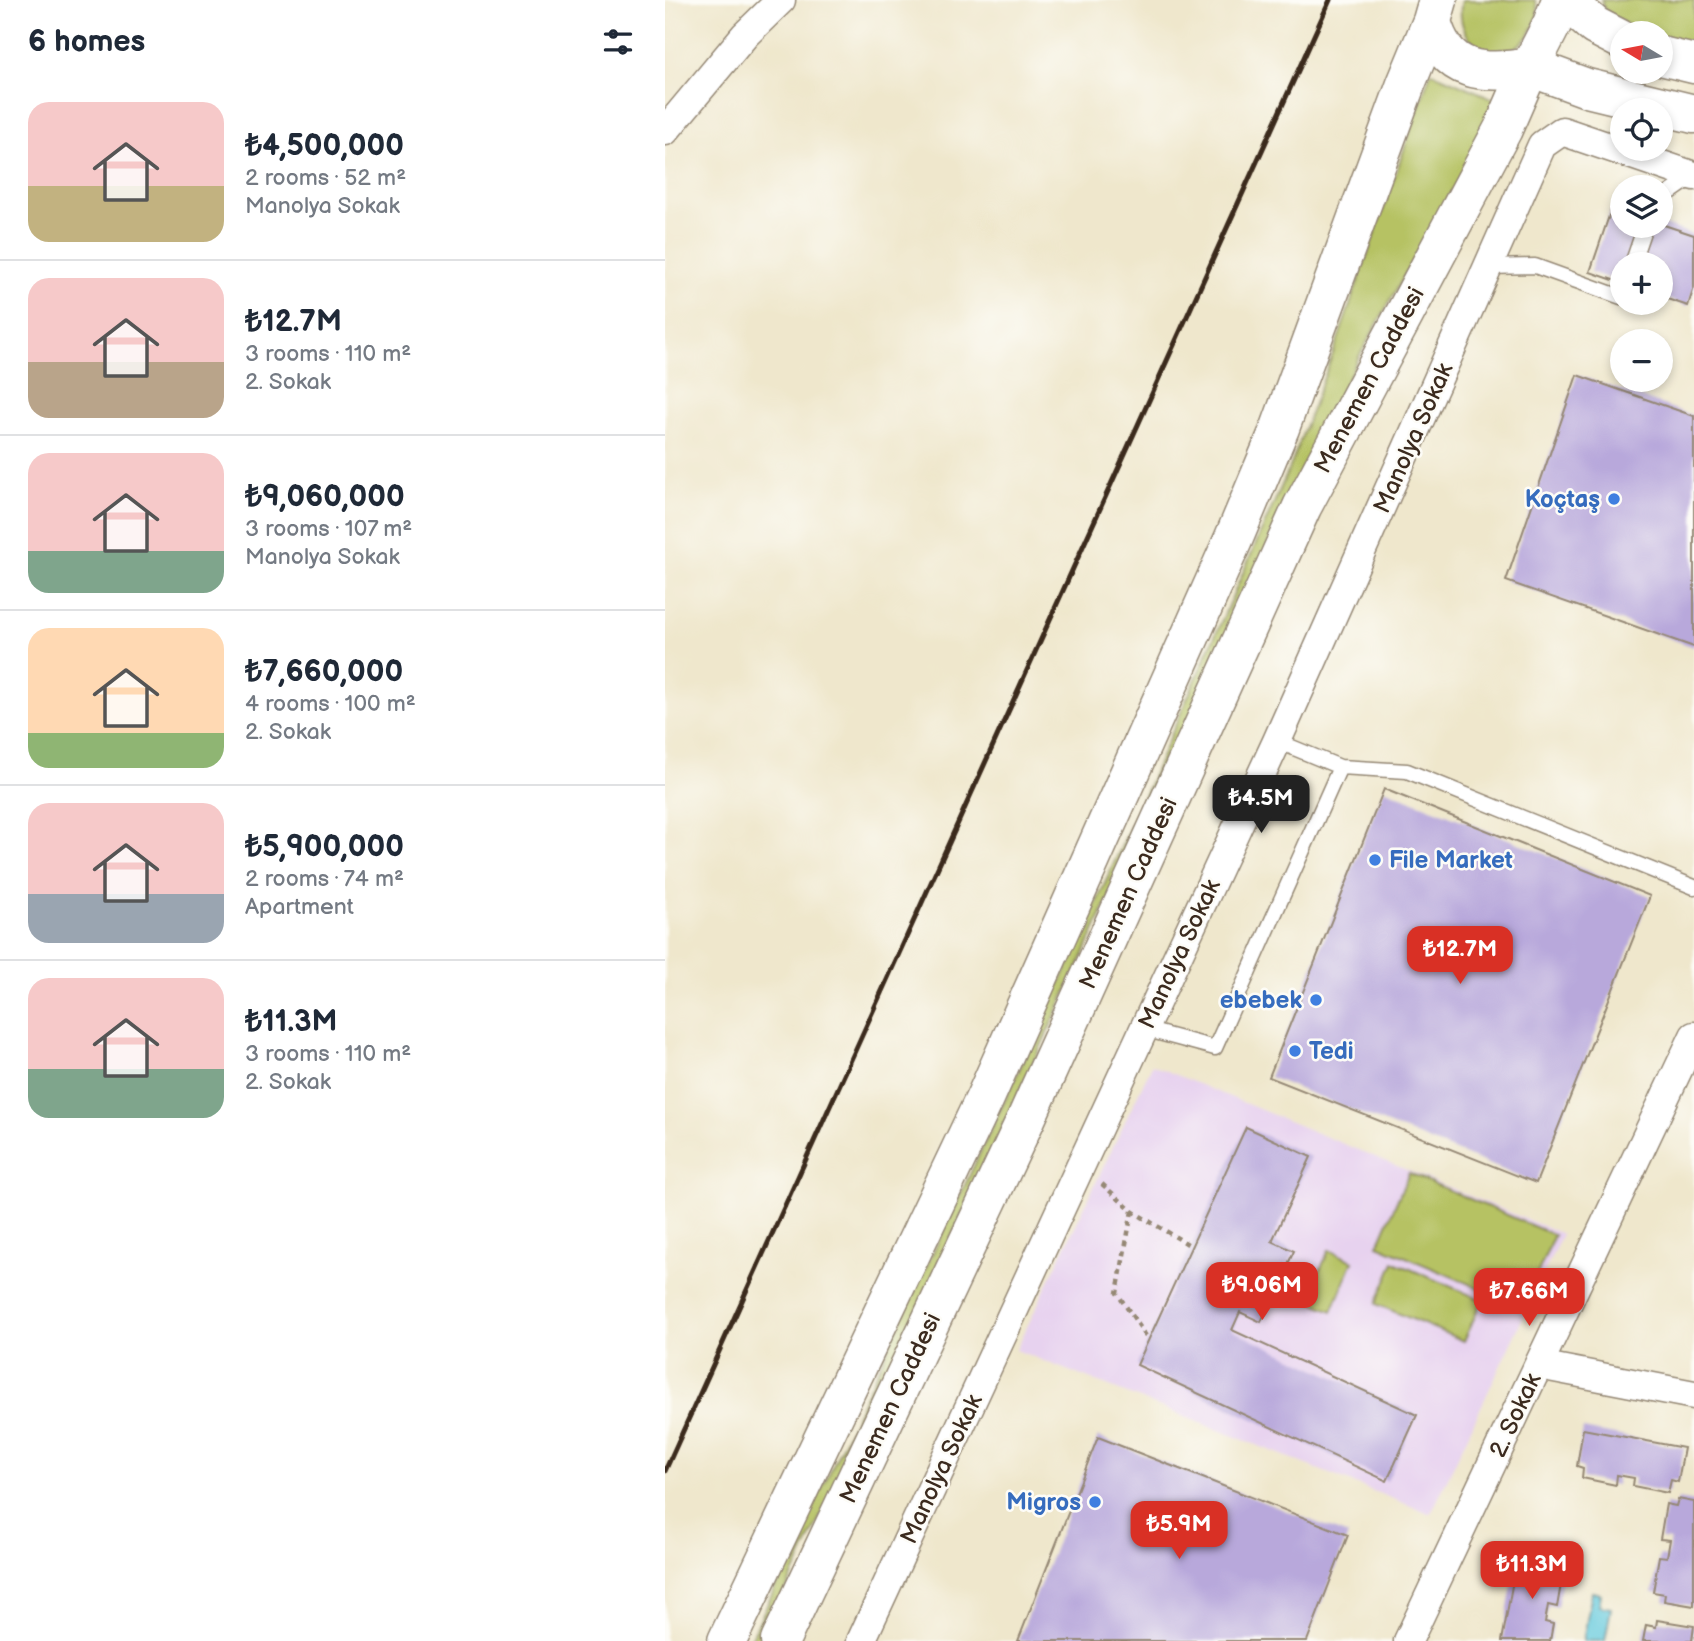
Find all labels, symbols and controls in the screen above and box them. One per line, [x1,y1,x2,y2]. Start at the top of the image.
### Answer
north arrow [1610,21,1673,84]
map controls [1610,21,1673,392]
icon: filters [599,23,637,61]
text: 6 homes [28,24,145,60]
button: locate [1610,98,1673,161]
text: ₺4,500,000 [245,128,404,164]
icon: home [84,130,168,214]
text: 2 rooms · 52 m² [245,164,406,192]
button: layers [1610,175,1673,238]
text: Manolya Sokak [245,192,400,220]
button: + [1610,252,1673,315]
street label: Menemen Caddesi [1308,282,1431,478]
text: ₺12.7M [245,304,342,340]
icon: home [84,306,168,390]
button: − [1610,329,1673,392]
text: 3 rooms · 110 m² [245,340,411,368]
street label: Manolya Sokak [1367,358,1460,518]
text: 2. Sokak [245,368,331,396]
text: ₺9,060,000 [245,479,405,515]
icon: home [84,481,168,565]
place label: Koçtaş [1525,485,1600,514]
marker: Koçtaş [1606,491,1622,507]
text: 3 rooms · 107 m² [245,515,412,543]
text: Manolya Sokak [245,543,400,571]
text: ₺7,660,000 [245,654,403,690]
icon: home [84,656,168,740]
text: 4 rooms · 100 m² [245,690,416,718]
text: 2. Sokak [245,718,331,746]
pin: ₺4.5M [1212,776,1310,835]
text: ₺4.5M [1229,784,1293,812]
street label: Menemen Caddesi [1073,793,1184,994]
text: ₺5,900,000 [245,829,404,865]
icon: home [84,831,168,915]
place label: File Market [1389,846,1513,875]
marker: File Market [1367,852,1383,868]
text: 2 rooms · 74 m² [245,865,404,893]
street label: Manolya Sokak [1132,875,1227,1034]
text: Apartment [245,893,354,921]
pin: ₺12.7M [1403,926,1517,986]
text: ₺12.7M [1423,935,1497,963]
place label: ebebek [1220,986,1302,1015]
marker: ebebek [1308,992,1324,1008]
text: ₺11.3M [245,1004,337,1040]
icon: home [84,1006,168,1090]
place label: Tedi [1309,1037,1354,1066]
text: 3 rooms · 110 m² [245,1040,411,1068]
marker: Tedi [1287,1043,1303,1059]
text: 2. Sokak [245,1068,331,1096]
pin: ₺9.06M [1205,1262,1319,1322]
pin: ₺7.66M [1472,1268,1586,1328]
text: ₺9.06M [1222,1271,1302,1299]
text: ₺7.66M [1490,1277,1568,1305]
street label: Menemen Caddesi [834,1308,947,1508]
street label: 2. Sokak [1483,1368,1548,1462]
street label: Manolya Sokak [894,1390,989,1549]
place label: Migros [1006,1488,1081,1517]
marker: Migros [1087,1494,1103,1510]
pin: ₺5.9M [1130,1502,1228,1561]
text: ₺5.9M [1147,1510,1211,1538]
pin: ₺11.3M [1475,1542,1589,1601]
text: ₺11.3M [1497,1550,1567,1578]

